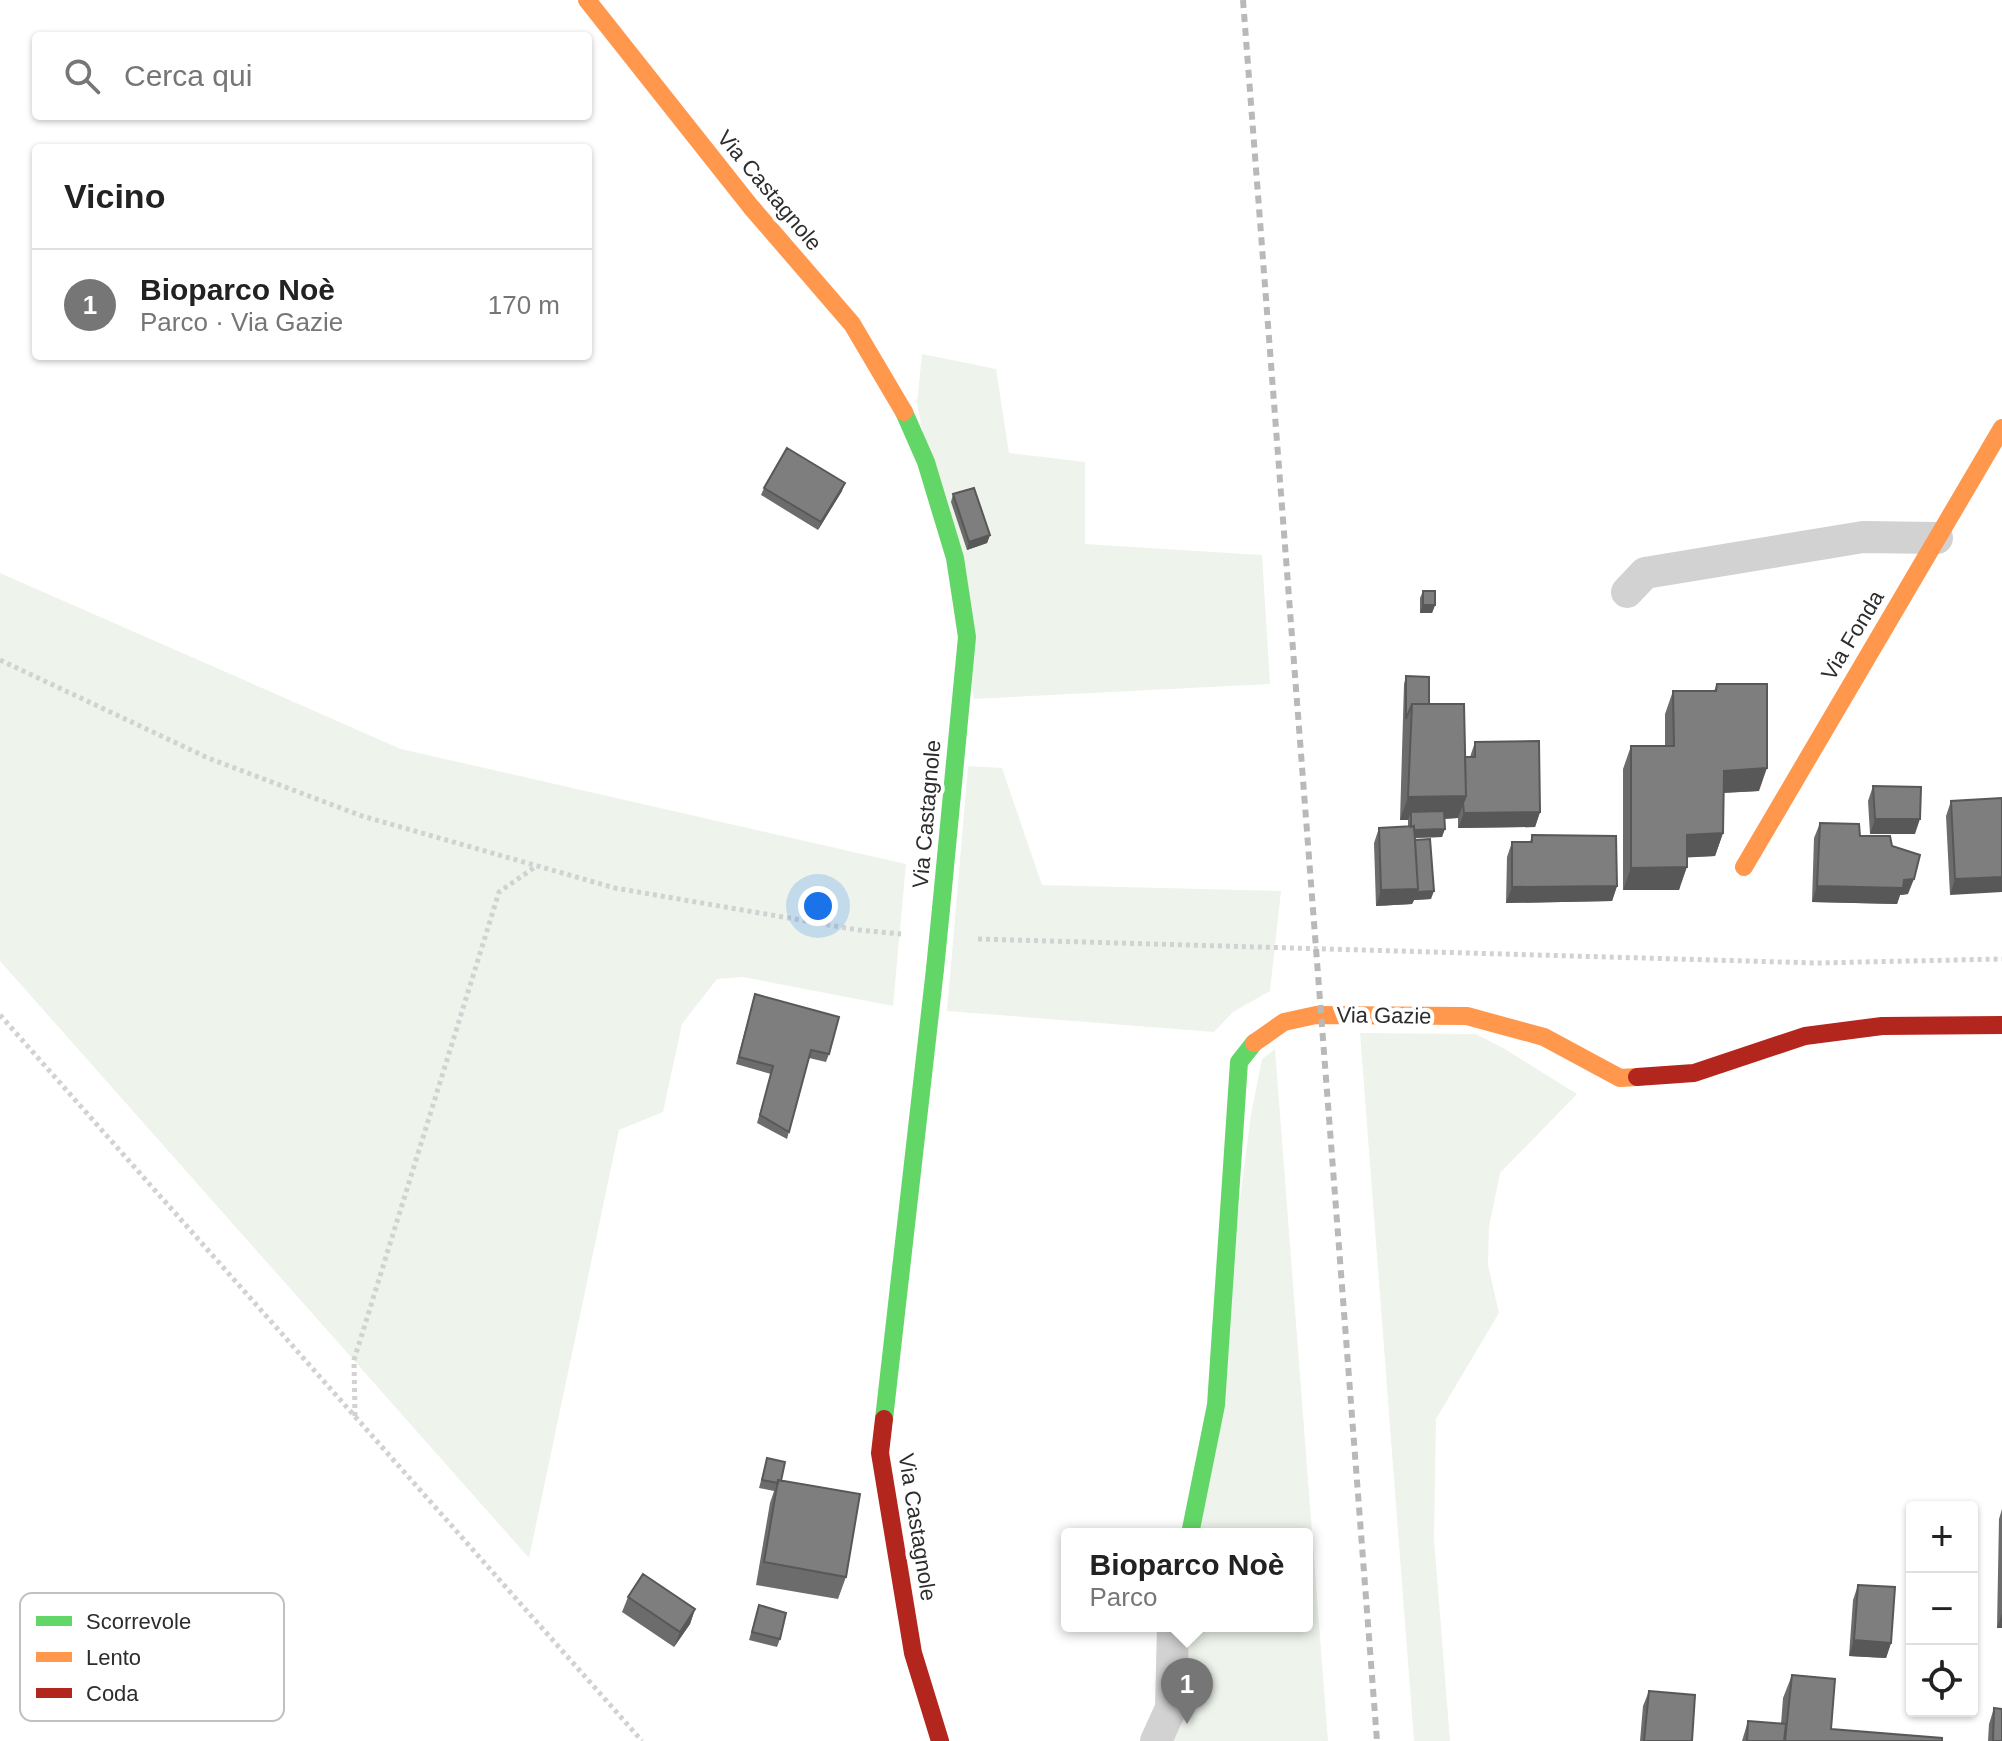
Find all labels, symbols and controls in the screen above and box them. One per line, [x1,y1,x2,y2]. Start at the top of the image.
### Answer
search box [32,32,592,120]
icon: search [60,54,104,98]
text: Cerca qui [124,59,252,92]
street label: Via Castagnole [712,125,827,255]
text: Vicino [64,177,165,215]
text: Bioparco Noè [140,273,335,306]
text: 1 [83,290,97,320]
text: 170 m [488,290,560,320]
text: Parco · Via Gazie [140,307,343,337]
street label: Via Fonda [1816,585,1889,685]
street label: Via Castagnole [908,739,945,889]
your location [798,886,838,926]
street label: Via Gazie [1336,1002,1432,1029]
street label: Via Castagnole [894,1452,941,1603]
map controls [1906,1501,1978,1717]
button: + [1906,1501,1978,1573]
popup [1061,1528,1313,1632]
text: Bioparco Noè [1089,1548,1285,1581]
button: − [1906,1573,1978,1645]
text: Parco [1089,1582,1157,1612]
legend [20,1593,284,1721]
text: Scorrevole [86,1609,191,1634]
text: Lento [86,1645,141,1670]
button: locate [1906,1645,1978,1717]
pin: 1 [1161,1658,1213,1724]
text: Coda [86,1681,139,1706]

